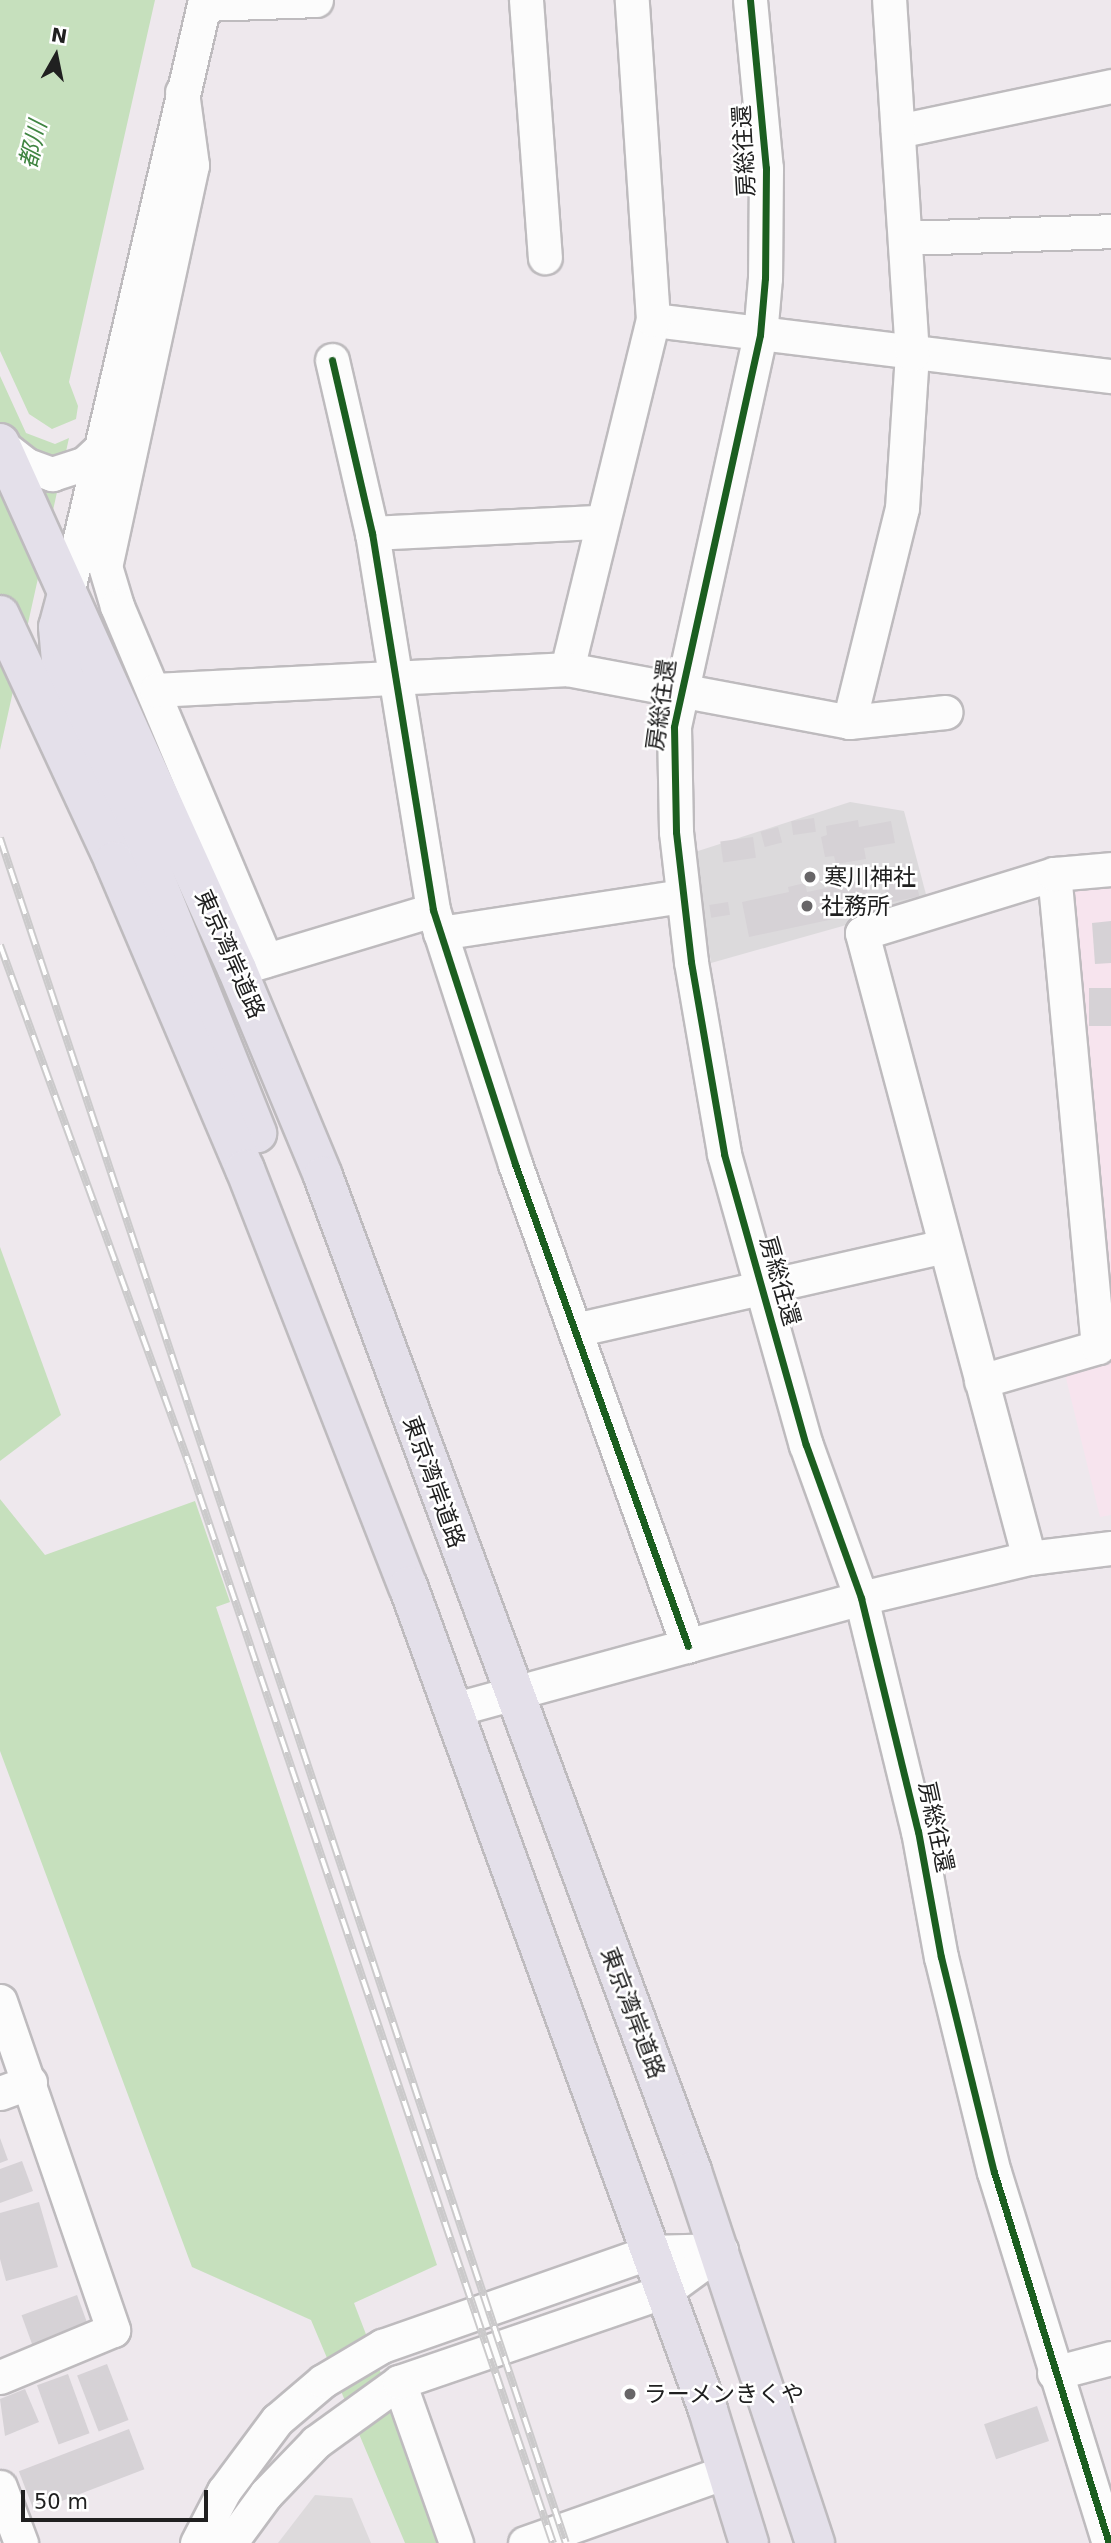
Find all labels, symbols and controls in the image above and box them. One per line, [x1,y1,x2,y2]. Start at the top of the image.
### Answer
north arrow [21,21,91,91]
text: N [50,23,69,47]
street label: 房総往還 [728,104,760,198]
water label: 都川 [15,118,53,172]
street label: 房総往還 [641,658,681,752]
place label: 寒川神社 [824,863,916,891]
marker: 寒川神社 [802,869,818,885]
street label: 東京湾岸道路 [189,885,271,1023]
place label: 社務所 [821,892,890,920]
marker: 社務所 [799,898,815,914]
street label: 房総往還 [754,1233,806,1329]
street label: 東京湾岸道路 [397,1412,471,1552]
street label: 房総往還 [913,1779,959,1875]
street label: 東京湾岸道路 [595,1944,671,2082]
place label: ラーメンきくや [644,2380,805,2408]
marker: ラーメンきくや [622,2386,638,2402]
scale bar [24,2476,212,2520]
text: 50 m [34,2490,88,2514]

